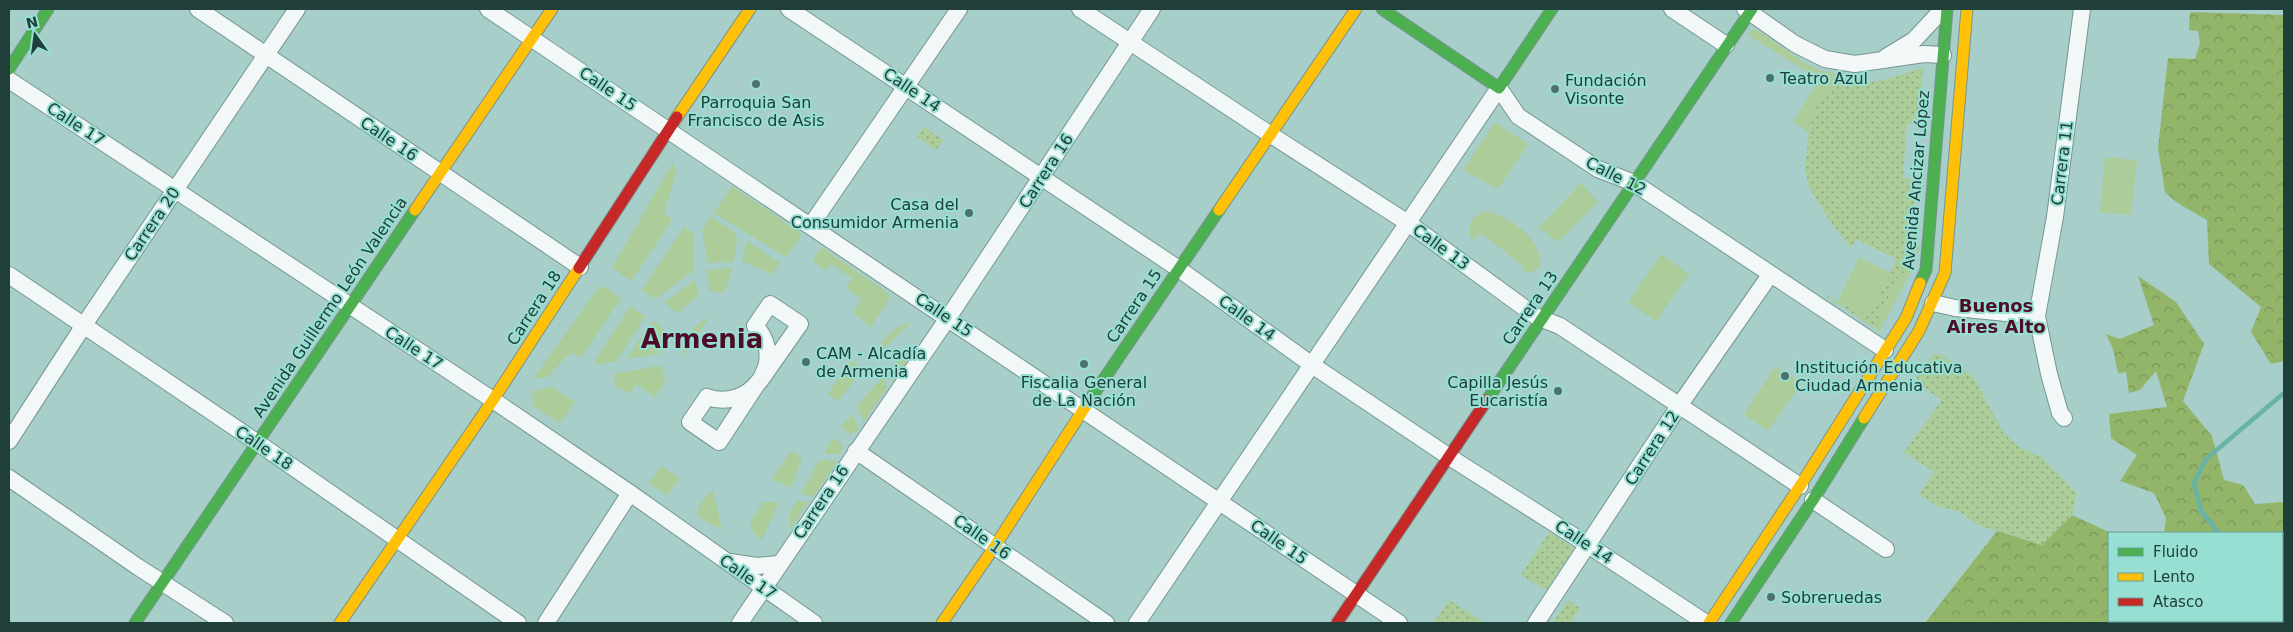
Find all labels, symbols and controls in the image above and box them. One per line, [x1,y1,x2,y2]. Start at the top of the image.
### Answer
north arrow [10,10,60,60]
text: N [24,13,39,32]
street label: Calle 15 [576,63,640,115]
street label: Calle 14 [880,64,944,116]
place label: Teatro Azul [1779,69,1868,88]
place label: Fundación Visonte [1565,71,1647,108]
marker: Teatro Azul [1764,72,1776,84]
marker: Parroquia San Francisco de Asis [750,78,762,90]
marker: Fundación Visonte [1549,83,1561,95]
street label: Avenida Ancizar López [1899,90,1933,270]
place label: Parroquia San Francisco de Asis [688,93,824,130]
street label: Calle 17 [44,98,108,150]
street label: Calle 16 [357,113,421,165]
street label: Carrera 11 [2047,120,2077,206]
street label: Carrera 16 [1015,130,1077,212]
street label: Calle 12 [1583,153,1649,199]
street label: Carrera 20 [120,183,184,265]
street label: Avenida Guillermo León Valencia [249,193,411,421]
place label: Casa del Consumidor Armenia [791,195,959,232]
marker: Casa del Consumidor Armenia [963,207,975,219]
street label: Calle 13 [1409,220,1473,274]
street label: Carrera 15 [1102,265,1166,347]
street label: Carrera 18 [503,267,565,349]
street label: Carrera 13 [1498,267,1562,349]
street label: Calle 15 [912,289,976,341]
street label: Calle 14 [1215,291,1279,345]
district label: Buenos Aires Alto [1946,295,2046,337]
street label: Calle 17 [382,322,446,374]
district label: Armenia [641,324,763,354]
place label: CAM - Alcadía de Armenia [816,344,926,381]
marker: CAM - Alcadía de Armenia [800,356,812,368]
marker: Fiscalia General de La Nación [1078,358,1090,370]
place label: Institución Educativa Ciudad Armenia [1795,358,1963,395]
marker: Institución Educativa Ciudad Armenia [1779,370,1791,382]
place label: Fiscalia General de La Nación [1021,373,1147,410]
place label: Capilla Jesús Eucaristía [1447,373,1548,410]
marker: Capilla Jesús Eucaristía [1552,385,1564,397]
street label: Carrera 12 [1621,407,1683,489]
street label: Calle 18 [232,422,296,474]
street label: Carrera 16 [789,461,853,543]
street label: Calle 16 [950,511,1014,563]
street label: Calle 15 [1247,516,1311,568]
street label: Calle 14 [1552,516,1616,568]
legend [2108,532,2283,622]
text: Fluido [2153,543,2198,561]
street label: Calle 17 [716,551,780,603]
text: Lento [2153,568,2195,586]
place label: Sobreruedas [1781,588,1882,607]
marker: Sobreruedas [1765,591,1777,603]
text: Atasco [2153,593,2203,611]

